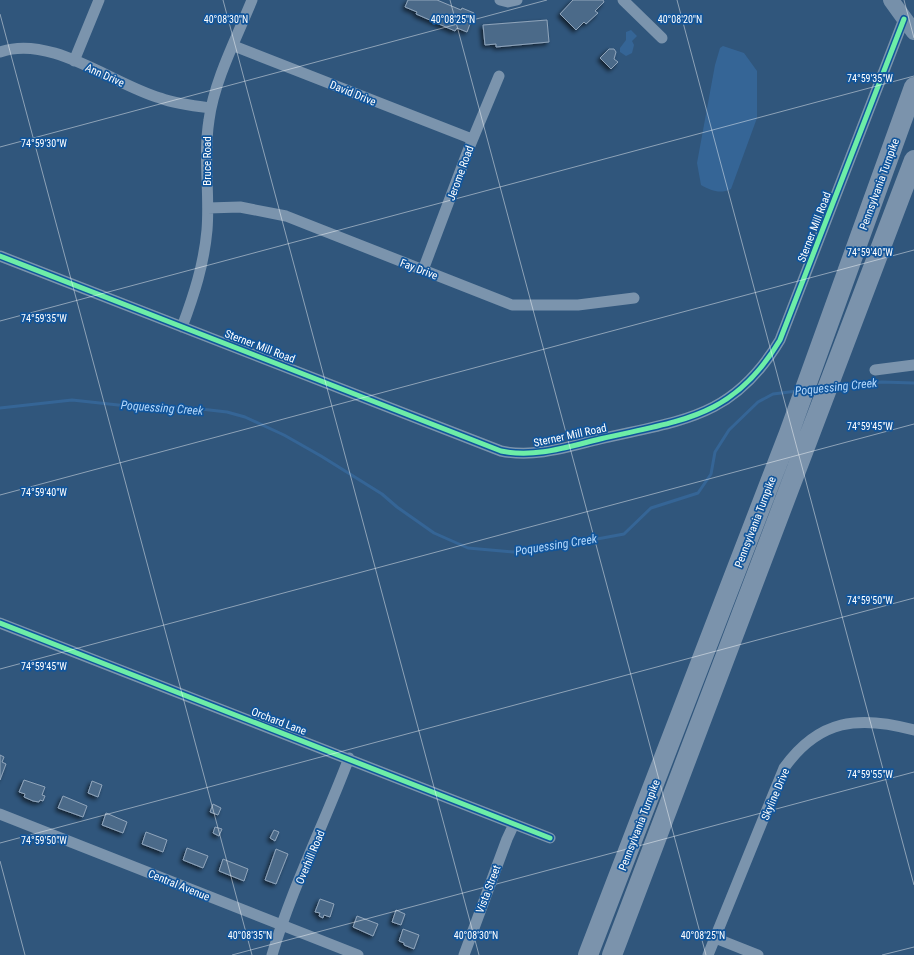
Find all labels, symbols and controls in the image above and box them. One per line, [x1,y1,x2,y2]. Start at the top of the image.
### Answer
text: 40°08'30"N [204,14,248,25]
text: 40°08'25"N [431,14,475,25]
text: 40°08'20"N [658,14,702,25]
street label: Ann Drive [83,61,126,90]
text: 74°59'35"W [847,73,893,84]
street label: David Drive [328,78,378,109]
street label: Bruce Road [201,136,214,186]
street label: Pennsylvania Turnpike [857,137,902,232]
text: 74°59'30"W [21,138,67,149]
street label: Jerome Road [445,144,476,202]
street label: Sterner Mill Road [795,190,834,264]
text: 74°59'40"W [847,247,893,258]
street label: Fay Drive [398,256,440,283]
text: 74°59'35"W [21,313,67,324]
street label: Sterner Mill Road [223,327,297,366]
water label: Poquessing Creek [794,376,879,398]
water label: Poquessing Creek [120,398,204,418]
street label: Sterner Mill Road [532,421,608,450]
text: 74°59'45"W [847,421,893,432]
street label: Pennsylvania Turnpike [732,475,779,570]
text: 74°59'40"W [21,487,67,498]
water label: Poquessing Creek [514,532,599,558]
text: 74°59'50"W [847,595,893,606]
text: 74°59'45"W [21,661,67,672]
street label: Orchard Lane [250,705,308,738]
street label: Skyline Drive [759,766,792,822]
text: 74°59'55"W [847,769,893,780]
street label: Pennsylvania Turnpike [616,778,663,873]
street label: Overhill Road [293,828,328,886]
text: 74°59'50"W [21,835,67,846]
street label: Vista Street [473,863,504,915]
street label: Central Avenue [146,867,211,904]
text: 40°08'35"N [228,930,272,941]
text: 40°08'30"N [454,930,498,941]
text: 40°08'25"N [681,930,725,941]

